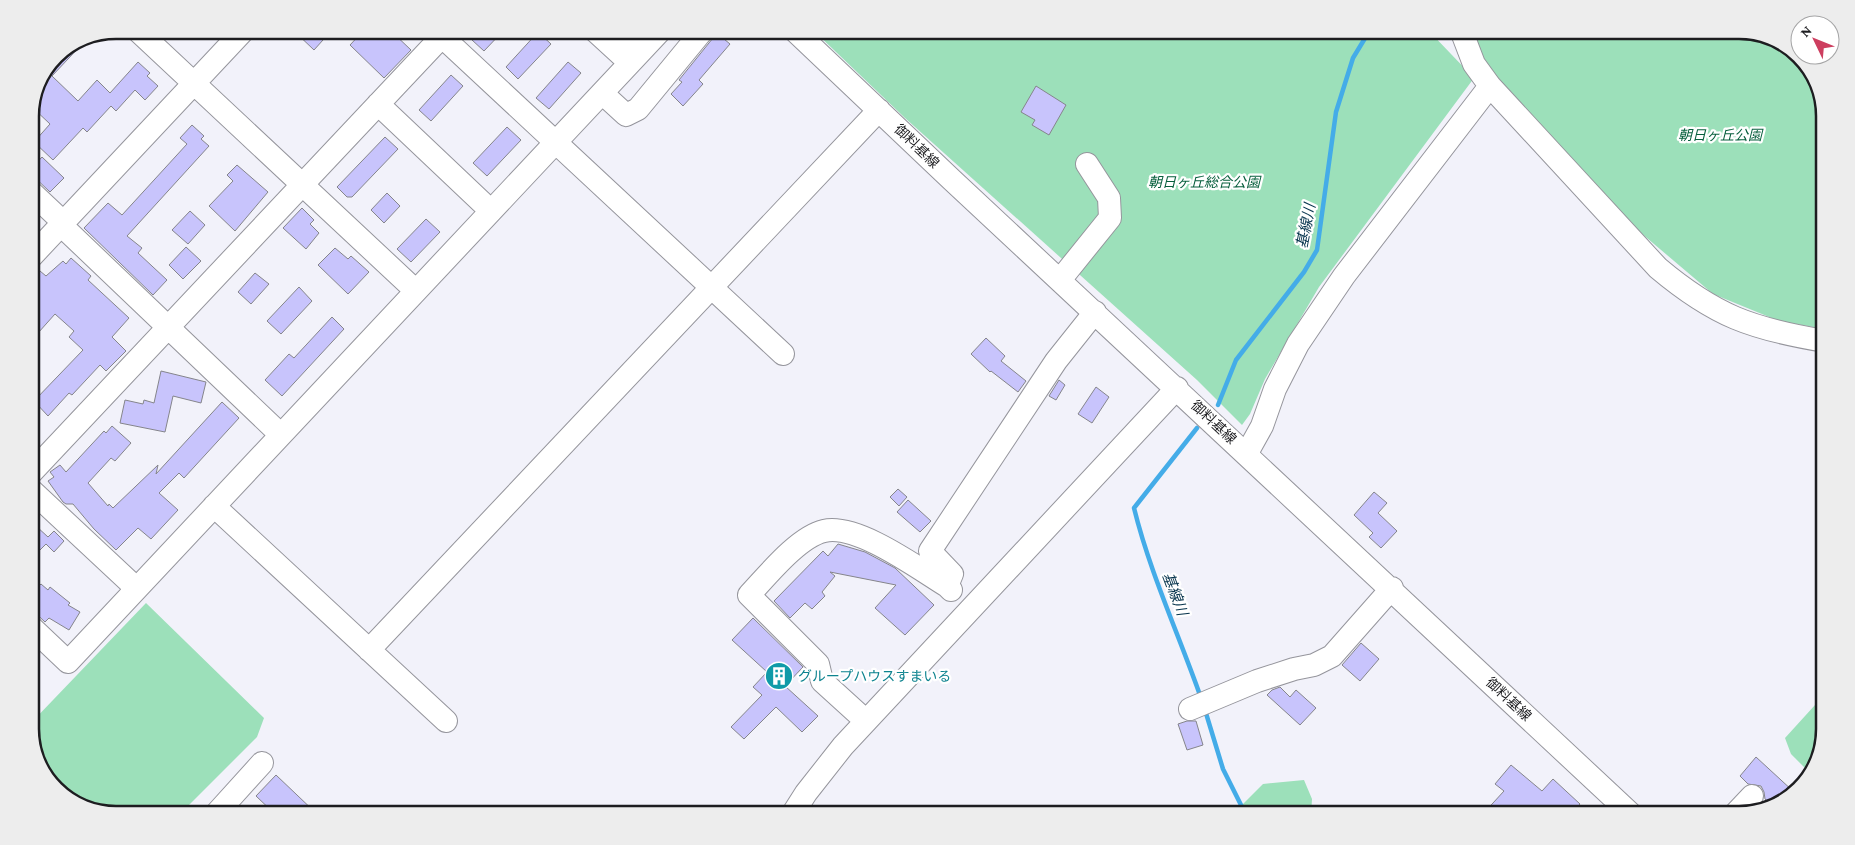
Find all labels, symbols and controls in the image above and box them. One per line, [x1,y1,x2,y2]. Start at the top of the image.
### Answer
north arrow [1790,15,1840,65]
text: N [1796,22,1815,40]
street label: 御料基線 [891,121,943,171]
park label: 朝日ヶ丘公園 [1678,127,1764,143]
park label: 朝日ヶ丘総合公園 [1148,174,1262,190]
water label: 基線川 [1294,200,1319,250]
street label: 御料基線 [1188,397,1240,447]
water label: 基線川 [1159,570,1191,620]
building icon: グループハウスすまいる [764,661,794,691]
place label: グループハウスすまいる [798,668,951,684]
street label: 御料基線 [1483,674,1535,724]

